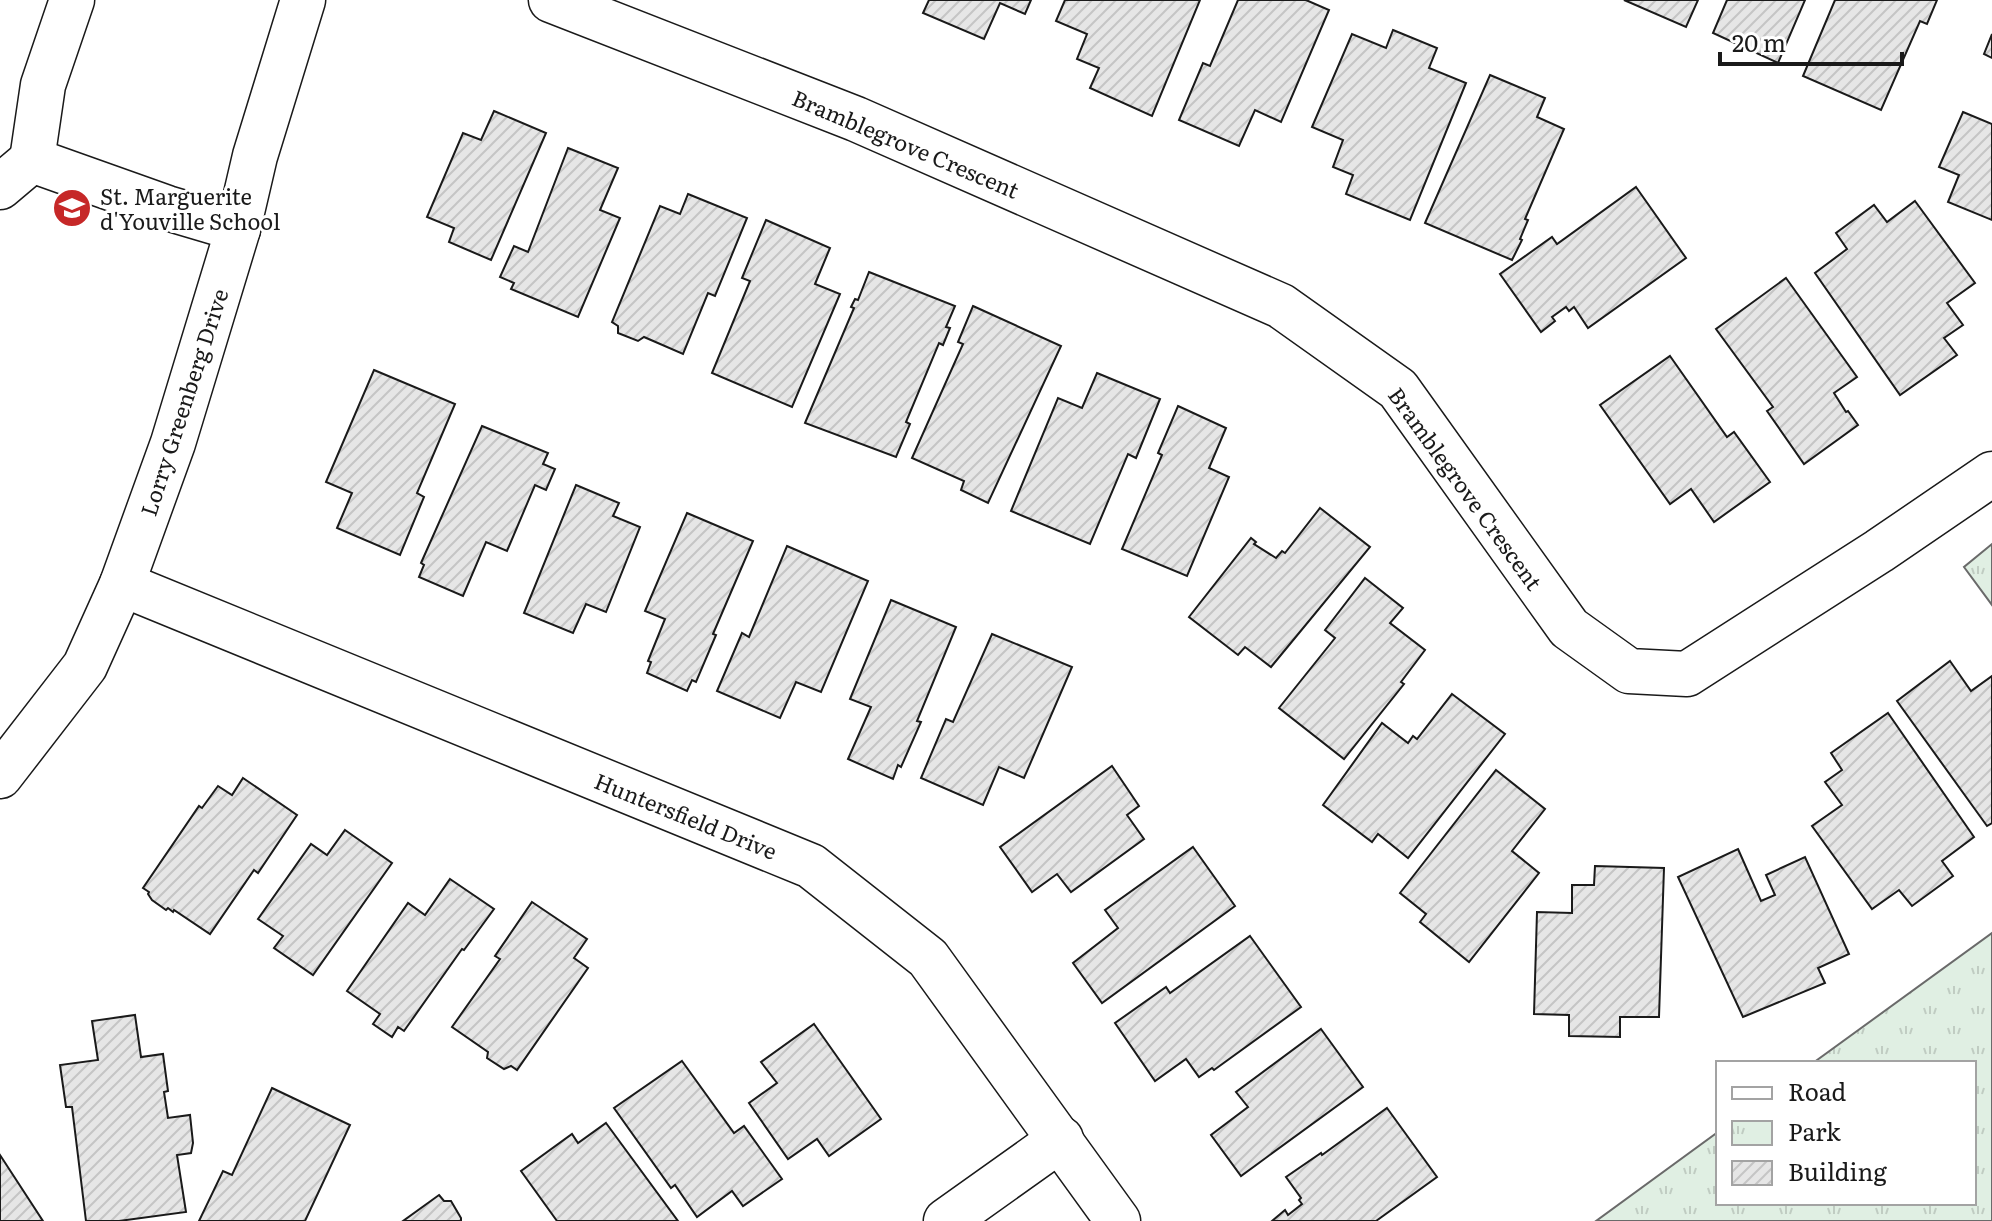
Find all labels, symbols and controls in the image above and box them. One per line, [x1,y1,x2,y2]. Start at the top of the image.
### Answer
scale bar [1720,16,1902,66]
text: 20 m [1732,24,1786,59]
street label: Bramblegrove Crescent [787,80,1025,206]
place label: St. Marguerite d'Youville School [100,179,280,237]
school or university icon: St. Marguerite d'Youville School [51,187,93,229]
street label: Lorry Greenberg Drive [131,284,235,520]
street label: Bramblegrove Crescent [1381,380,1551,596]
street label: Huntersfield Drive [590,763,782,867]
legend [1716,1061,1976,1205]
text: Road [1788,1073,1847,1108]
text: Park [1788,1113,1841,1148]
text: Building [1788,1153,1887,1188]

